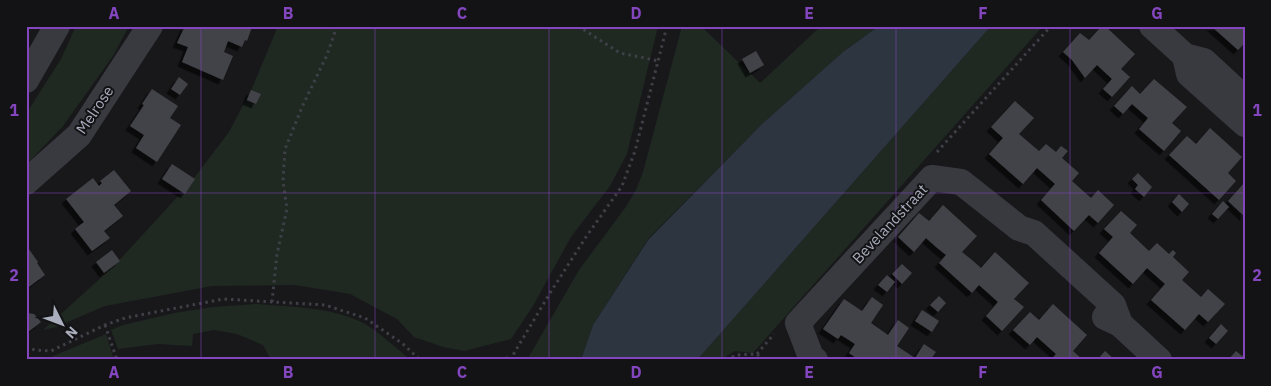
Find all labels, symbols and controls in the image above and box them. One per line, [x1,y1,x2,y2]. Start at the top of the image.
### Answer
text: A [109,3,120,23]
text: B [283,3,294,23]
text: C [457,3,467,23]
text: D [630,3,642,23]
text: E [804,3,814,23]
text: F [978,3,988,23]
text: G [1151,3,1163,23]
street label: Melrose [72,82,118,137]
text: 1 [9,100,19,120]
text: 1 [1252,100,1262,120]
street label: Bevelandstraat [848,180,931,267]
text: 2 [9,265,19,285]
text: 2 [1252,265,1262,285]
north arrow [38,298,88,348]
text: N [62,323,82,342]
text: A [109,362,120,382]
text: B [283,362,294,382]
text: C [457,362,467,382]
text: D [630,362,642,382]
text: E [804,362,814,382]
text: F [978,362,988,382]
text: G [1151,362,1163,382]

